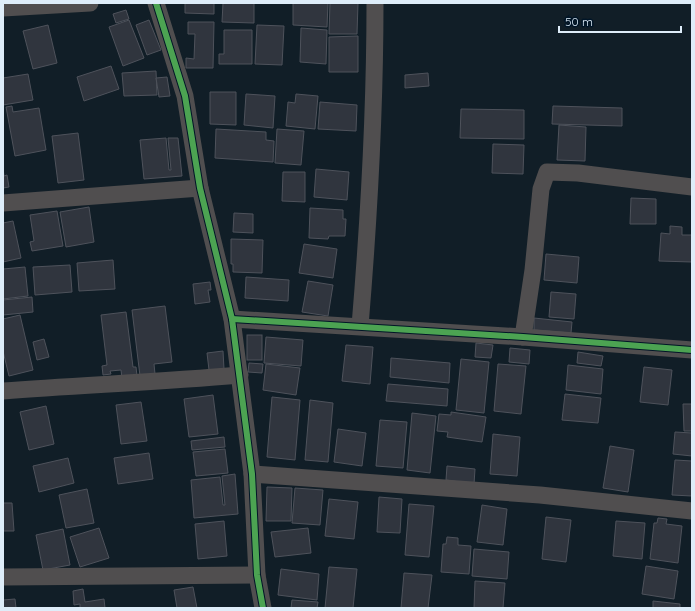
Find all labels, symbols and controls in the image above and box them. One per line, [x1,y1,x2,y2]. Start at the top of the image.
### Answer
scale bar [559,8,681,34]
text: 50 m [565,14,593,29]

